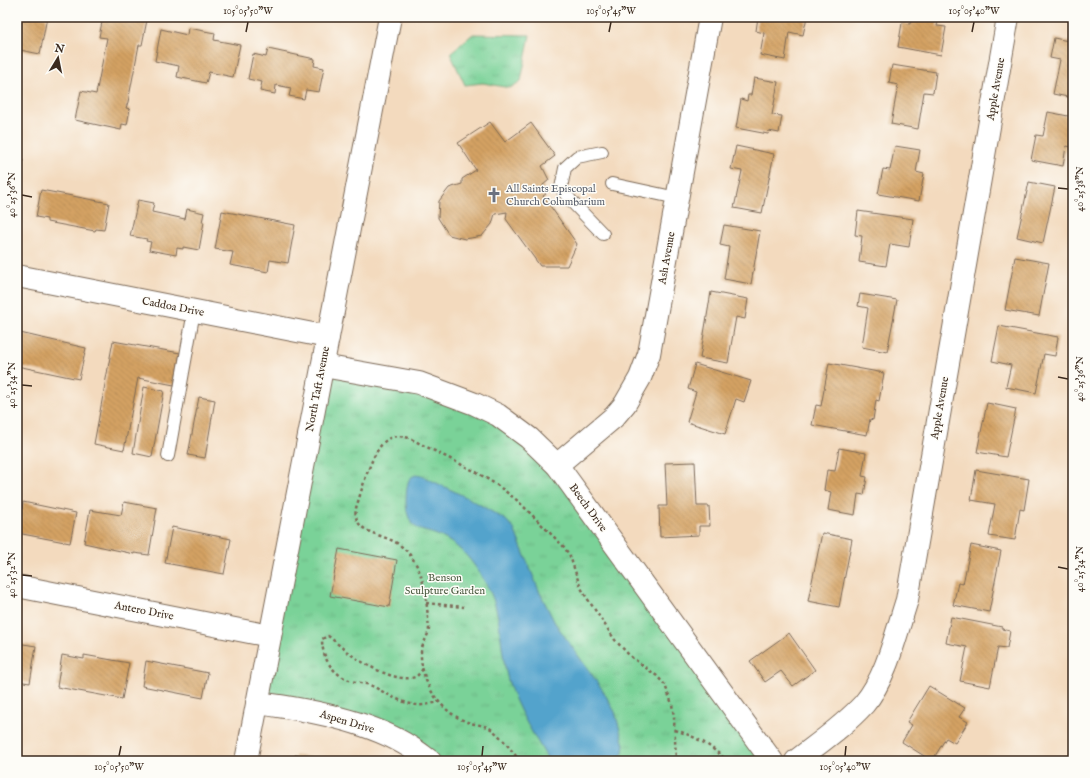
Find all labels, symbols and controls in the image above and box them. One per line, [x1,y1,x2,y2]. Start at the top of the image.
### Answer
text: 105°05'50"W [223,5,273,18]
text: 105°05'45"W [586,5,636,18]
text: 105°05'40"W [949,5,1000,18]
north arrow [38,38,78,78]
text: N [53,41,66,57]
street label: Apple Avenue [983,57,1008,122]
text: 40°25'38"N [1074,166,1087,212]
text: 40°25'36"N [6,172,19,218]
place label: All Saints Episcopal Church Columbarium [505,182,605,209]
church icon: All Saints Episcopal Church Columbarium [485,186,503,204]
street label: Ash Avenue [655,231,679,286]
street label: Caddoa Drive [141,294,205,320]
street label: North Taft Avenue [303,345,333,433]
text: 40°25'36"N [1074,356,1087,402]
text: 40°25'34"N [6,362,19,408]
street label: Apple Avenue [927,376,952,441]
street label: Beech Drive [566,481,610,535]
text: 40°25'34"N [1074,546,1087,592]
text: 40°25'32"N [6,552,19,598]
park label: Benson Sculpture Garden [405,571,485,598]
street label: Antero Drive [112,598,175,624]
street label: Aspen Drive [317,707,376,737]
text: 105°05'50"W [94,761,144,774]
text: 105°05'45"W [457,761,507,774]
text: 105°05'40"W [820,761,871,774]

